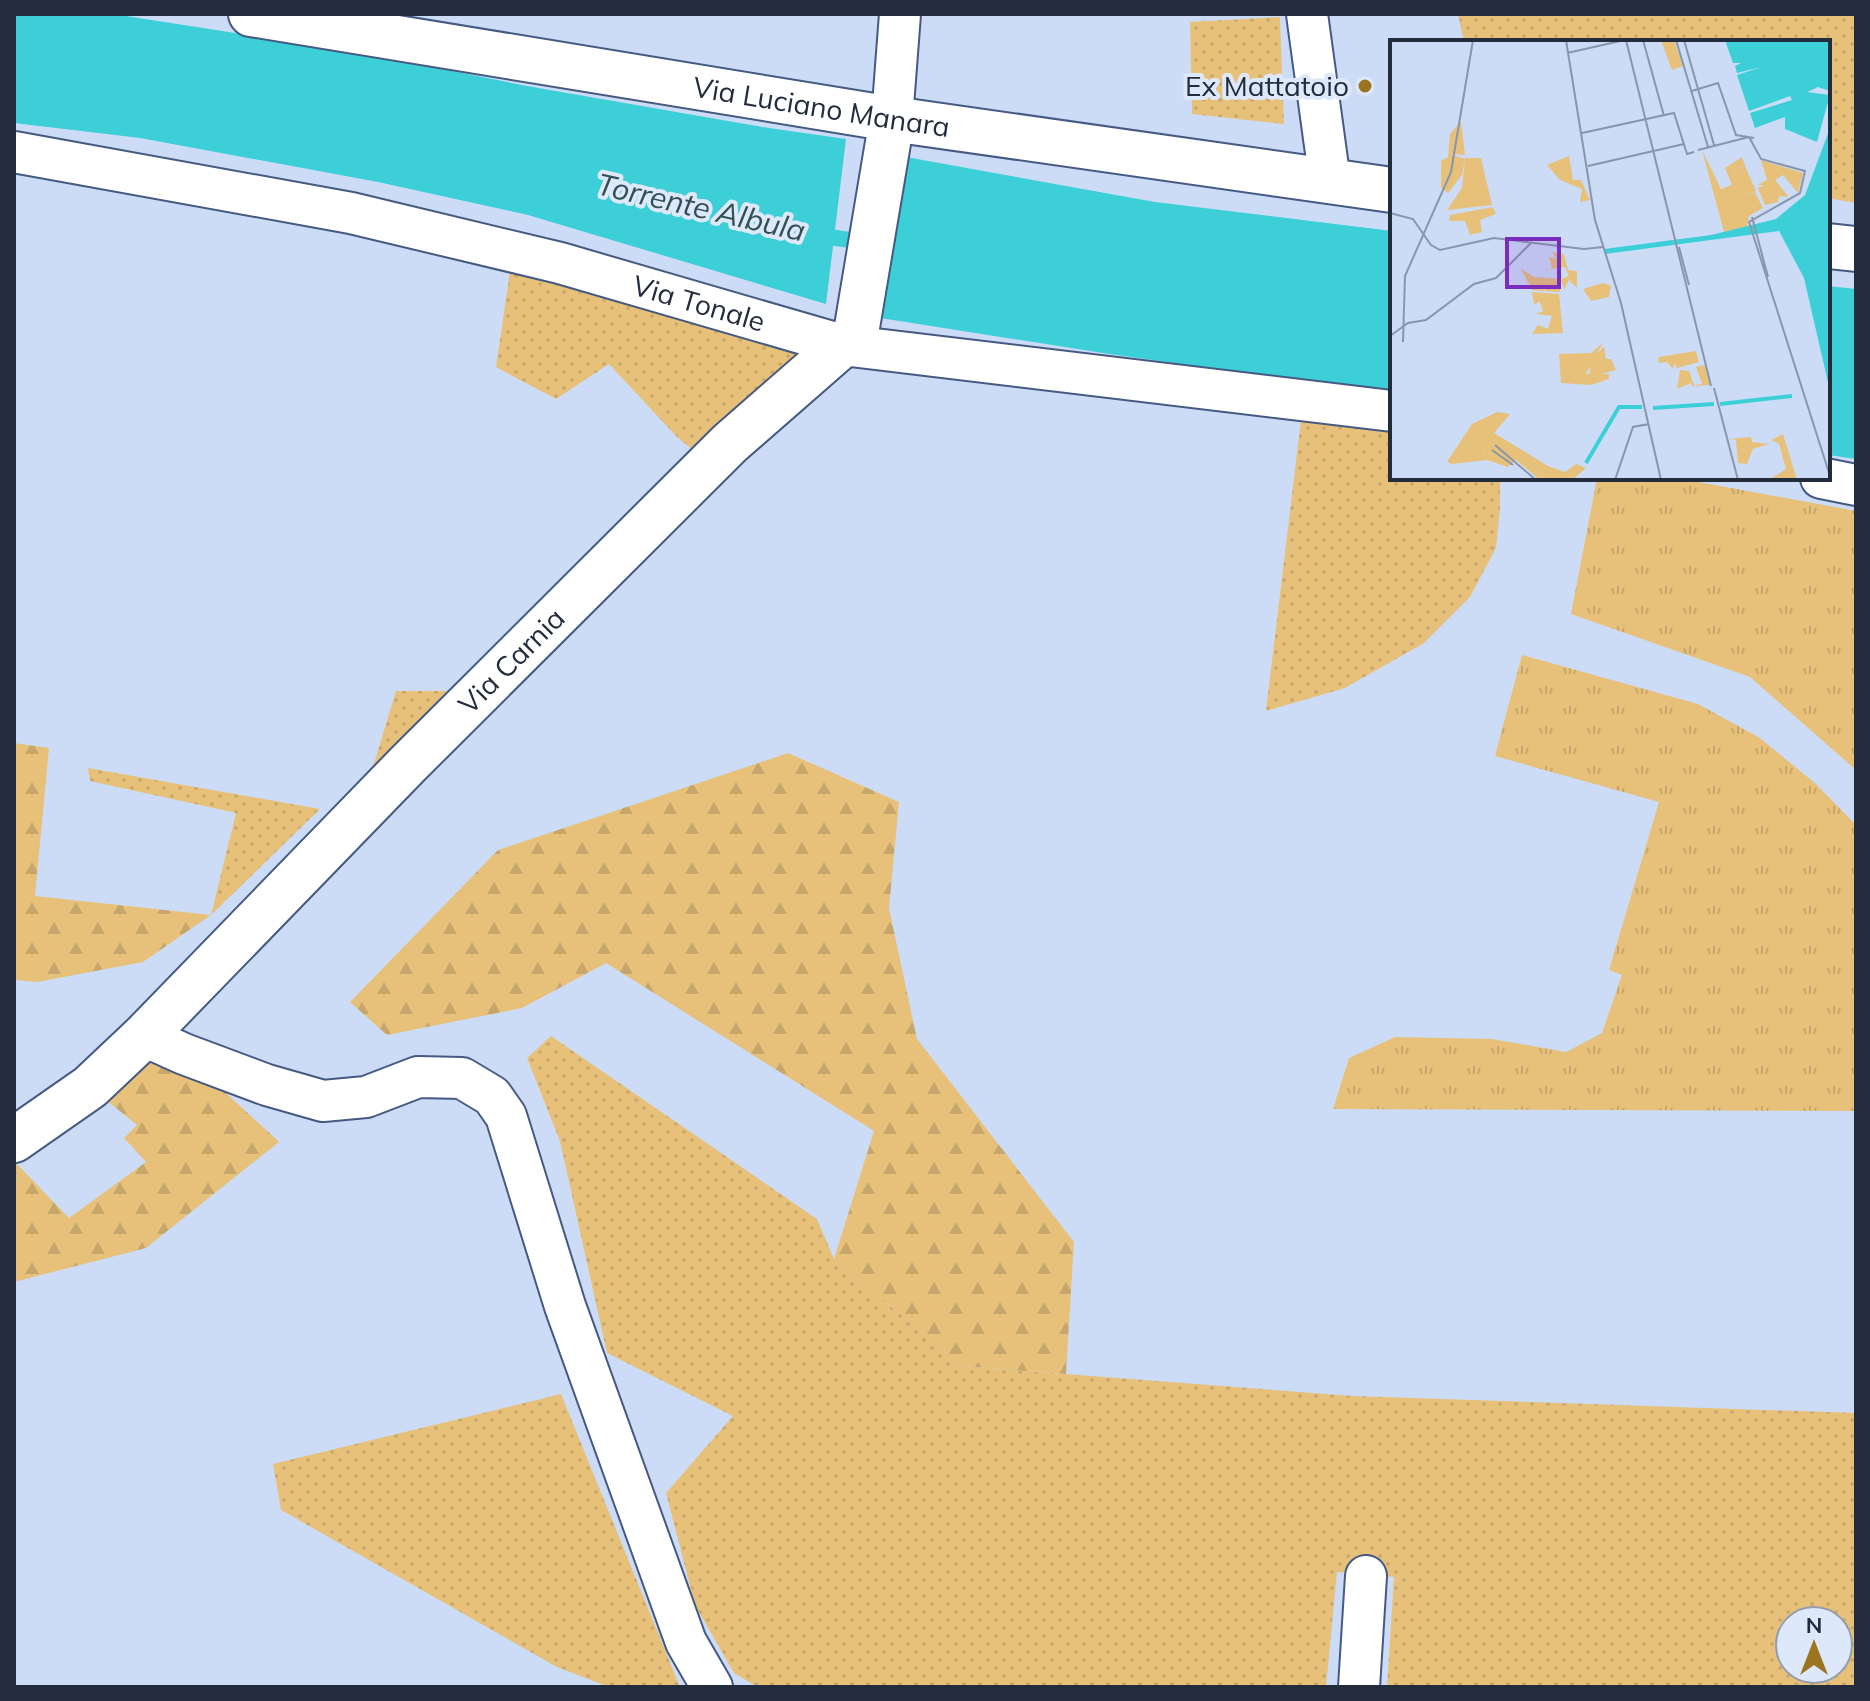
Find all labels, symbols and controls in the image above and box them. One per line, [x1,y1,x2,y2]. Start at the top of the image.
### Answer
inset map [1390,40,1830,480]
place label: Ex Mattatoio [1185,68,1349,103]
street label: Via Luciano Manara [691,69,952,144]
marker: Ex Mattatoio [1356,77,1374,95]
water label: Torrente Albula [593,165,809,249]
street label: Via Tonale [629,267,769,339]
street label: Via Carnia [451,600,572,721]
north arrow [1774,1605,1854,1685]
text: N [1806,1611,1822,1639]

